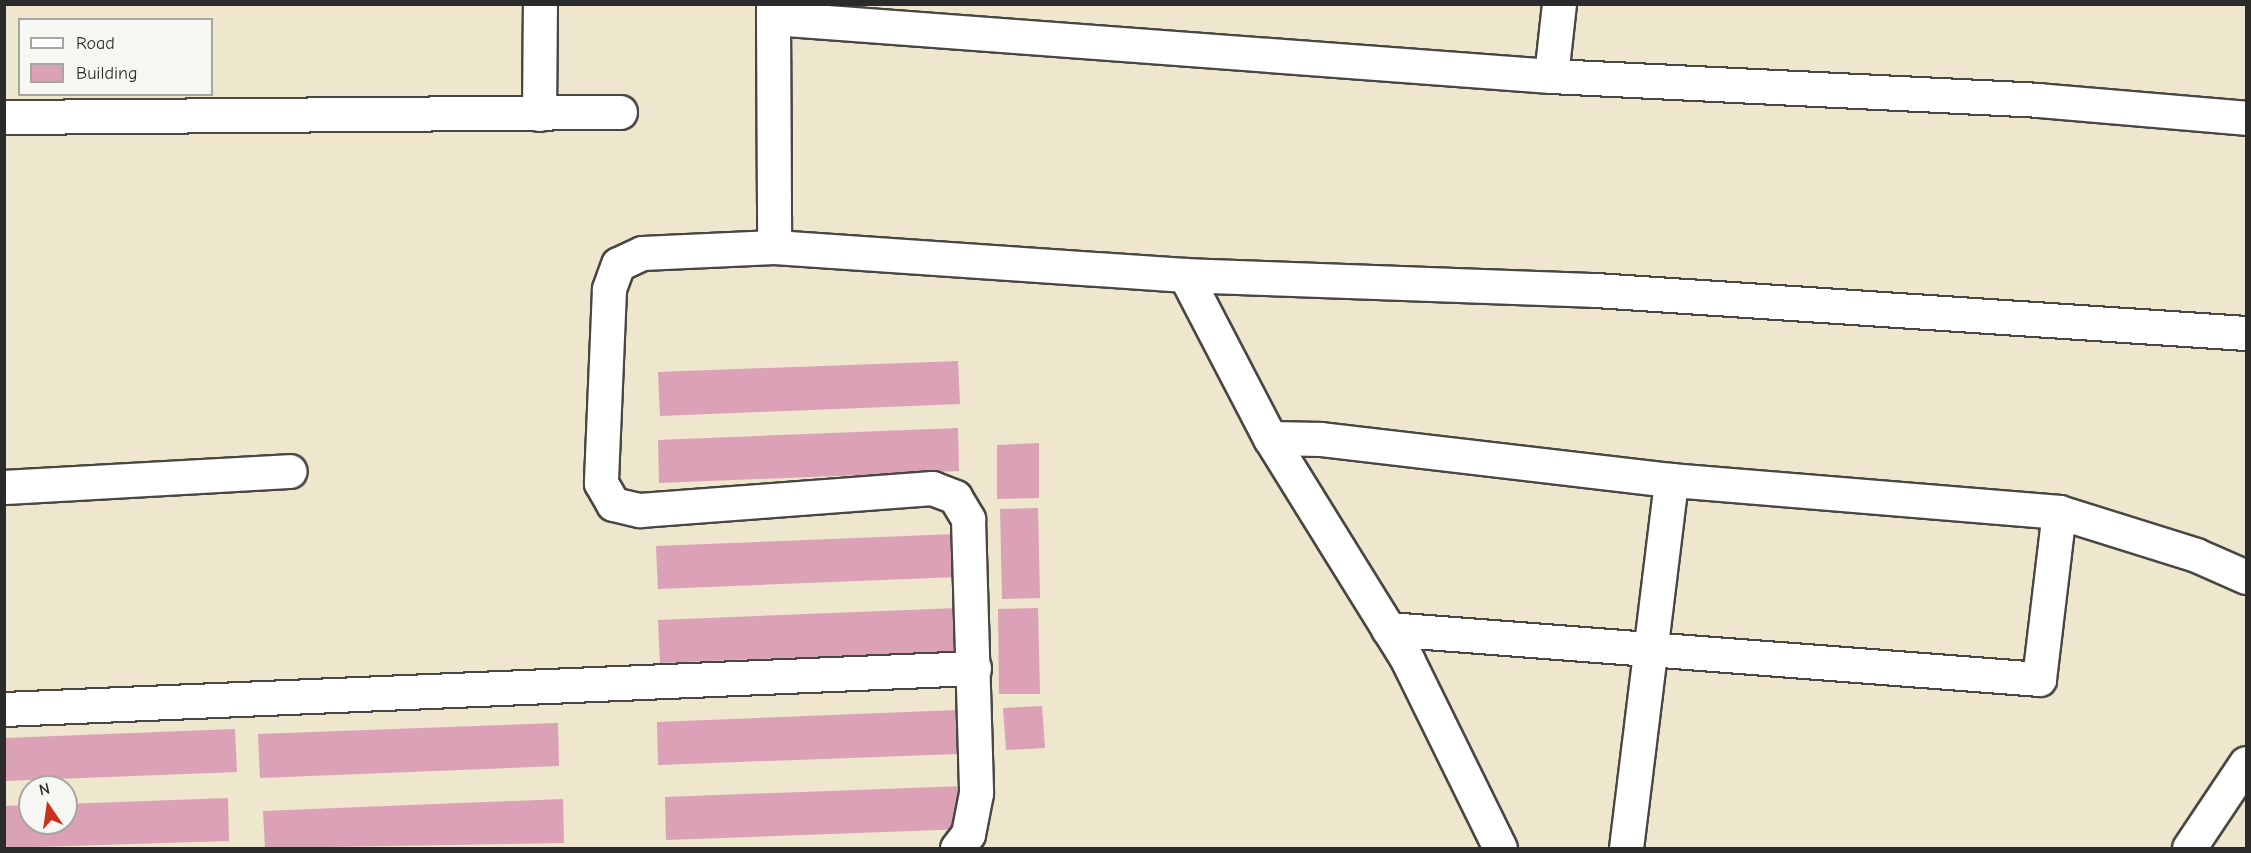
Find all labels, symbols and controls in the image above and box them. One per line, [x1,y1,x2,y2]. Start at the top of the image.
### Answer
legend [18,18,213,96]
text: Road [76,33,115,54]
text: Building [76,63,138,84]
north arrow [18,775,78,835]
text: N [37,779,52,799]

